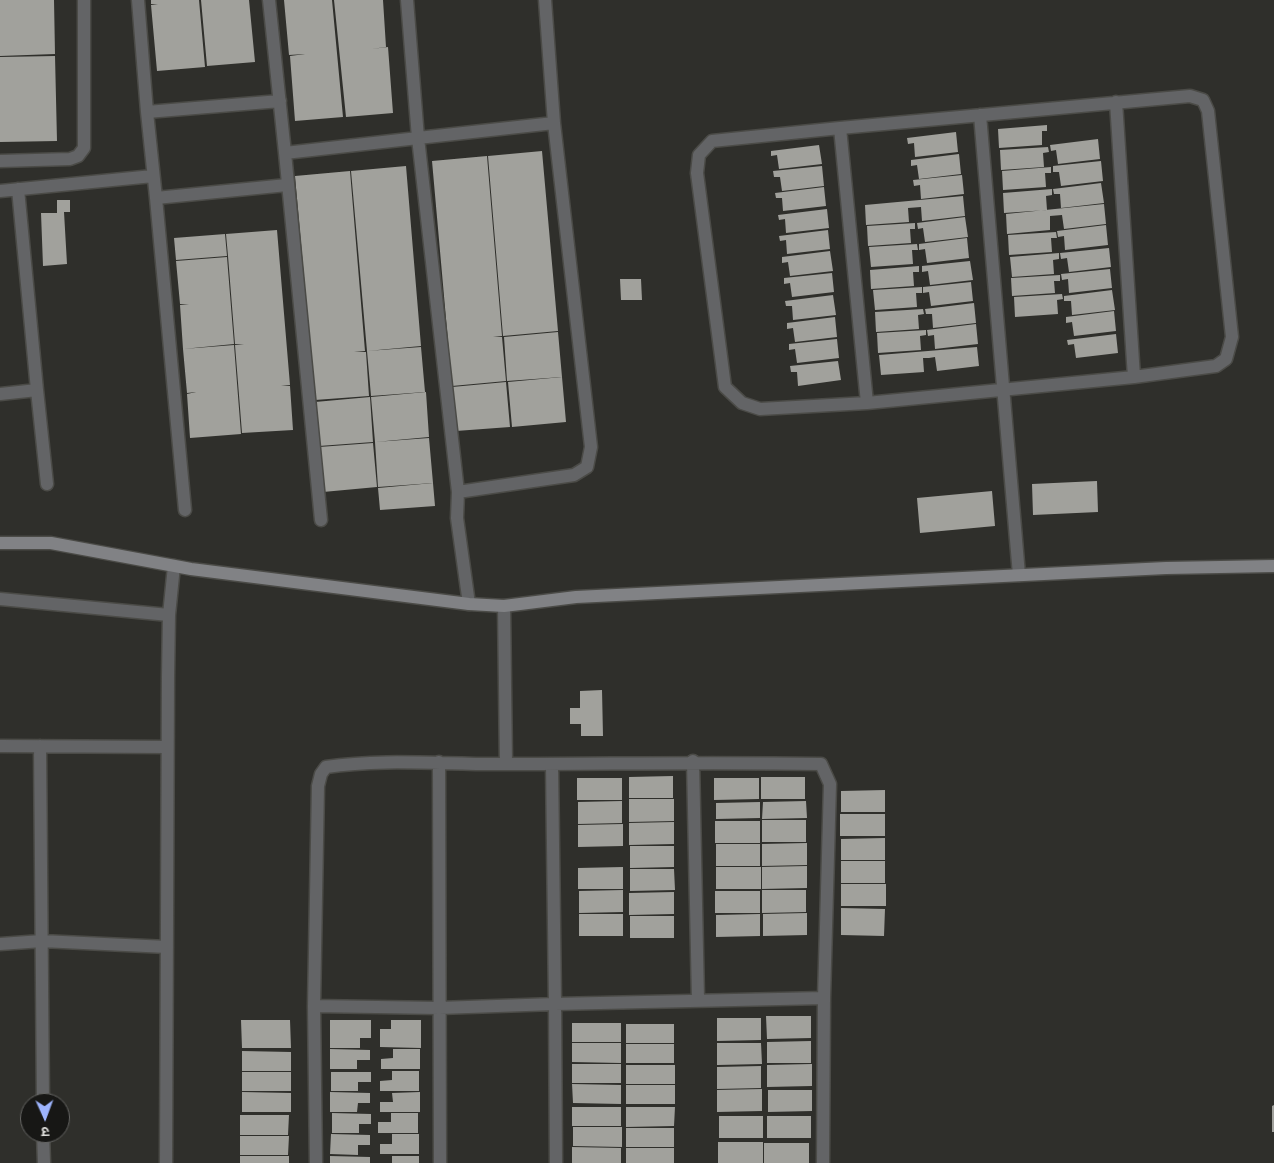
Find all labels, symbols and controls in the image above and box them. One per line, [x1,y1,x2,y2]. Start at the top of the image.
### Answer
north arrow [20,1093,70,1143]
text: उ [41,1123,50,1141]

